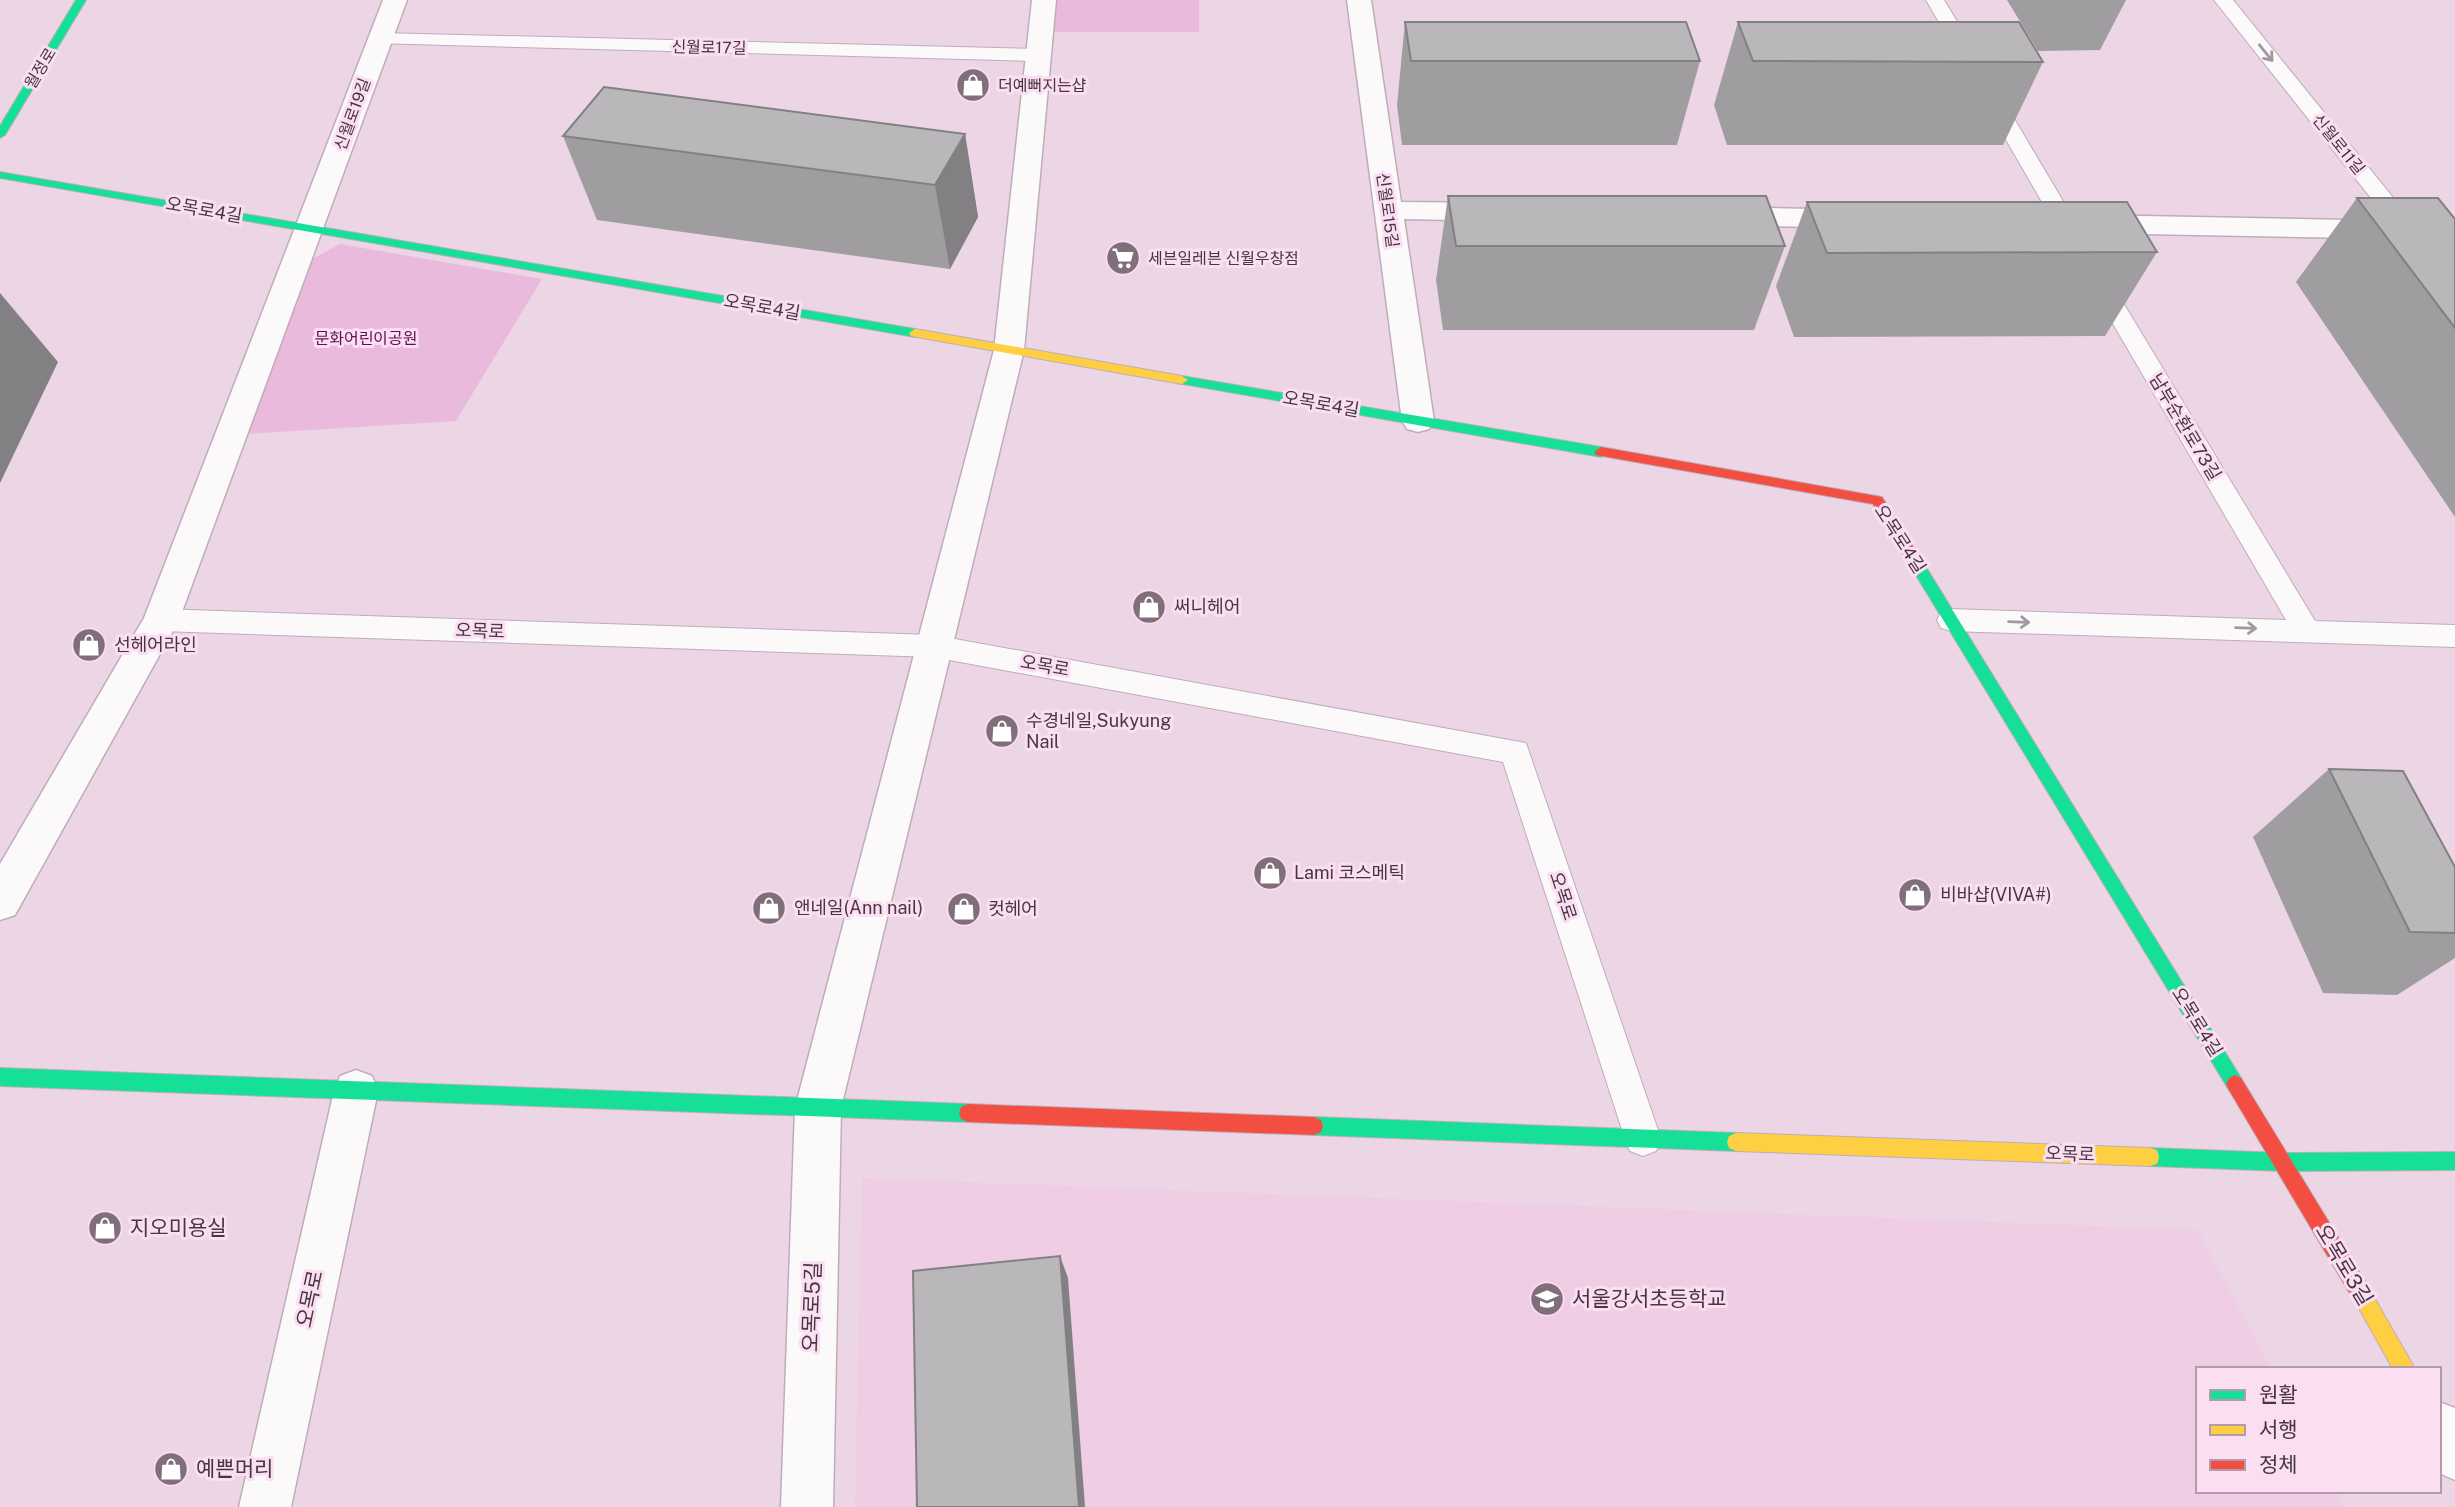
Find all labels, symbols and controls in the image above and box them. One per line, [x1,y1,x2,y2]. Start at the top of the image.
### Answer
street label: 신월로17길 [671,37,747,58]
street label: 월정로 [21,44,60,92]
one-way arrow [2259,44,2274,62]
shop icon: 더예뻐지는샵 [954,66,992,104]
street label: 신월로19길 [331,75,374,153]
place label: 더예뻐지는샵 [998,76,1087,95]
street label: 신월로11길 [2309,110,2369,178]
street label: 신월로15길 [1373,171,1402,249]
street label: 오목로4길 [164,192,244,227]
supermarket icon: 세븐일레븐 신월우창점 [1104,239,1142,277]
place label: 세븐일레븐 신월우창점 [1148,249,1299,268]
street label: 오목로4길 [722,289,802,324]
park label: 문화어린이공원 [314,329,418,348]
street label: 남부순환로73길 [2145,369,2226,484]
street label: 오목로4길 [1281,386,1361,421]
street label: 오목로4길 [1870,500,1930,577]
shop icon: 써니헤어 [1130,588,1168,626]
place label: 써니헤어 [1174,596,1240,617]
one-way arrow [2007,615,2030,629]
street label: 오목로 [455,619,505,642]
one-way arrow [2235,621,2258,635]
shop icon: 선헤어라인 [70,626,108,664]
place label: 선헤어라인 [114,634,197,655]
street label: 오목로 [1019,651,1071,680]
place label: 수경네일,Sukyung Nail [1026,710,1171,752]
shop icon: 수경네일,Sukyung Nail [983,712,1021,750]
shop icon: Lami 코스메틱 [1251,854,1289,892]
place label: Lami 코스메틱 [1294,862,1405,883]
street label: 오목로 [1546,869,1581,923]
shop icon: 비바샵(VIVA#) [1896,876,1934,914]
place label: 비바샵(VIVA#) [1940,884,2052,905]
shop icon: 앤네일(Ann nail) [750,889,788,927]
shop icon: 컷헤어 [945,890,983,928]
place label: 앤네일(Ann nail) [794,897,923,918]
place label: 컷헤어 [988,898,1038,919]
street label: 오목로4길 [2168,983,2227,1060]
street label: 오목로 [2045,1142,2095,1165]
shop icon: 지오미용실 [86,1209,124,1247]
place label: 지오미용실 [130,1215,227,1240]
street label: 오목로3길 [2310,1220,2378,1310]
street label: 오목로5길 [797,1261,826,1353]
street label: 오목로 [291,1268,328,1330]
school or university icon: 서울강서초등학교 [1528,1280,1566,1318]
place label: 서울강서초등학교 [1572,1286,1727,1311]
legend [2196,1367,2441,1493]
text: 원활 [2259,1382,2298,1407]
text: 서행 [2259,1417,2298,1442]
shop icon: 예쁜머리 [152,1450,190,1488]
text: 정체 [2259,1452,2298,1477]
place label: 예쁜머리 [196,1456,273,1481]

